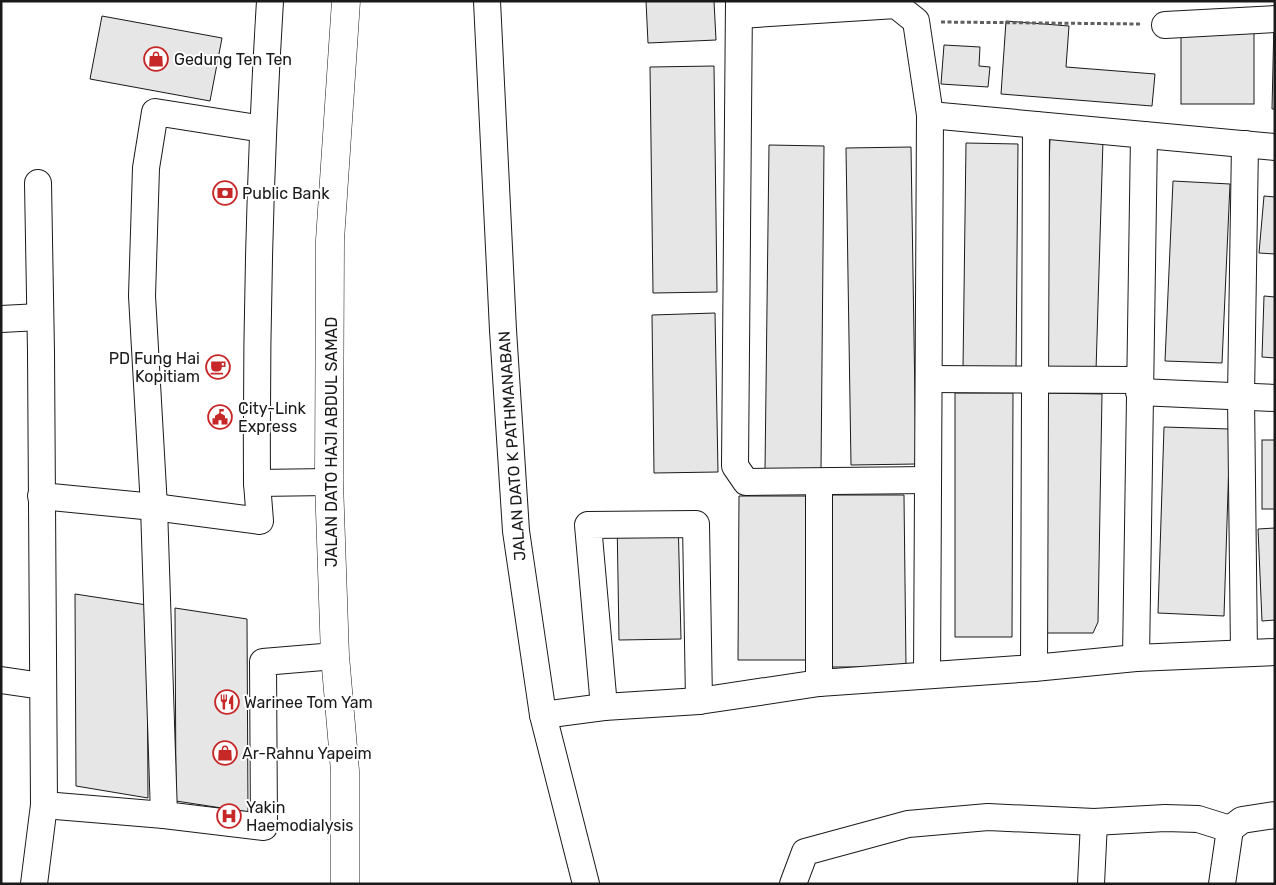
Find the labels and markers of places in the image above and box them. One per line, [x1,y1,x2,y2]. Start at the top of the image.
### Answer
shop icon: Gedung Ten Ten [143,46,169,72]
place label: Gedung Ten Ten [174,50,292,69]
bank icon: Public Bank [212,180,238,206]
place label: Public Bank [242,184,330,203]
place label: PD Fung Hai Kopitiam [109,349,200,386]
cafe icon: PD Fung Hai Kopitiam [205,354,231,380]
place label: City-Link Express [238,399,306,436]
public building icon: City-Link Express [207,404,233,430]
restaurant icon: Warinee Tom Yam [214,689,240,715]
place label: Warinee Tom Yam [244,693,373,712]
shop icon: Ar-Rahnu Yapeim [212,740,238,766]
place label: Ar-Rahnu Yapeim [242,744,372,763]
place label: Yakin Haemodialysis [246,798,354,835]
hospital icon: Yakin Haemodialysis [216,803,242,829]

